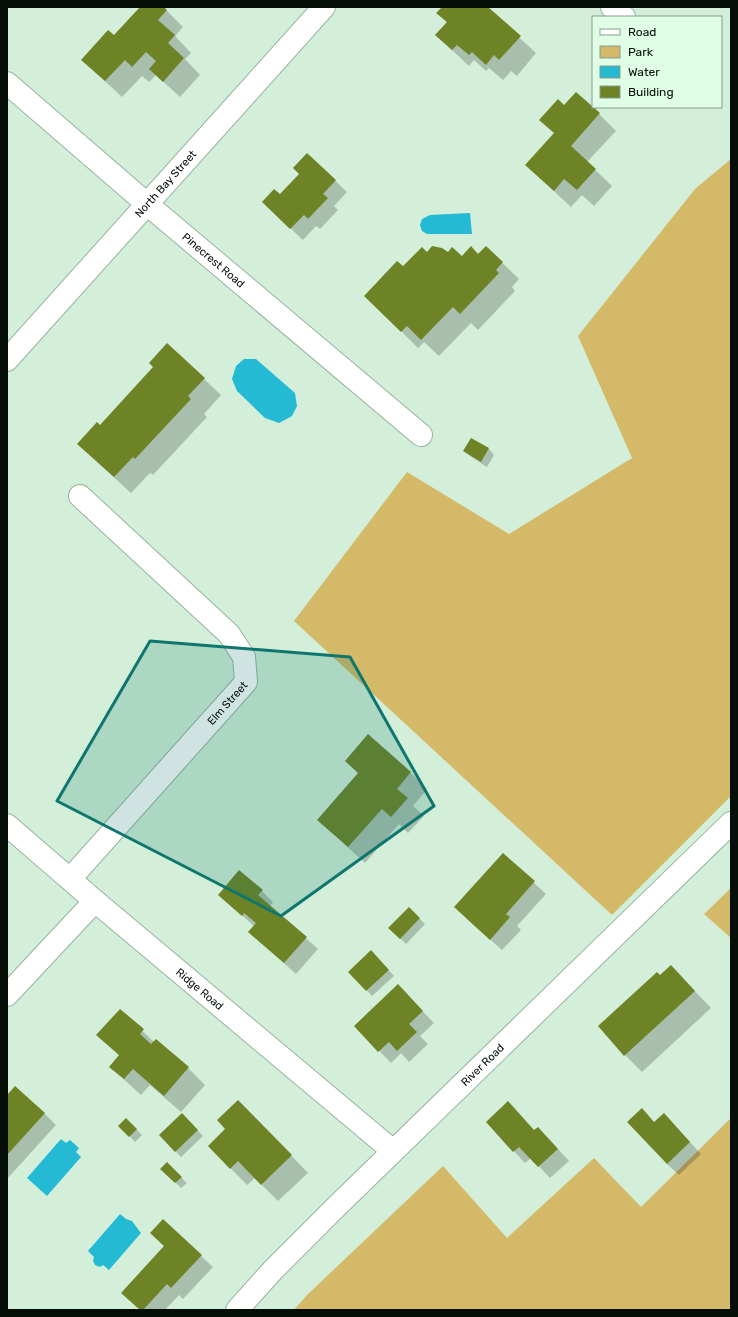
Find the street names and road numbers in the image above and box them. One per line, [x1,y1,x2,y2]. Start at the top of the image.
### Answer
street label: North Bay Street [132,147,200,220]
street label: Pinecrest Road [179,230,247,290]
street label: Elm Street [205,678,251,728]
street label: Ridge Road [173,966,226,1013]
street label: River Road [459,1041,507,1089]

